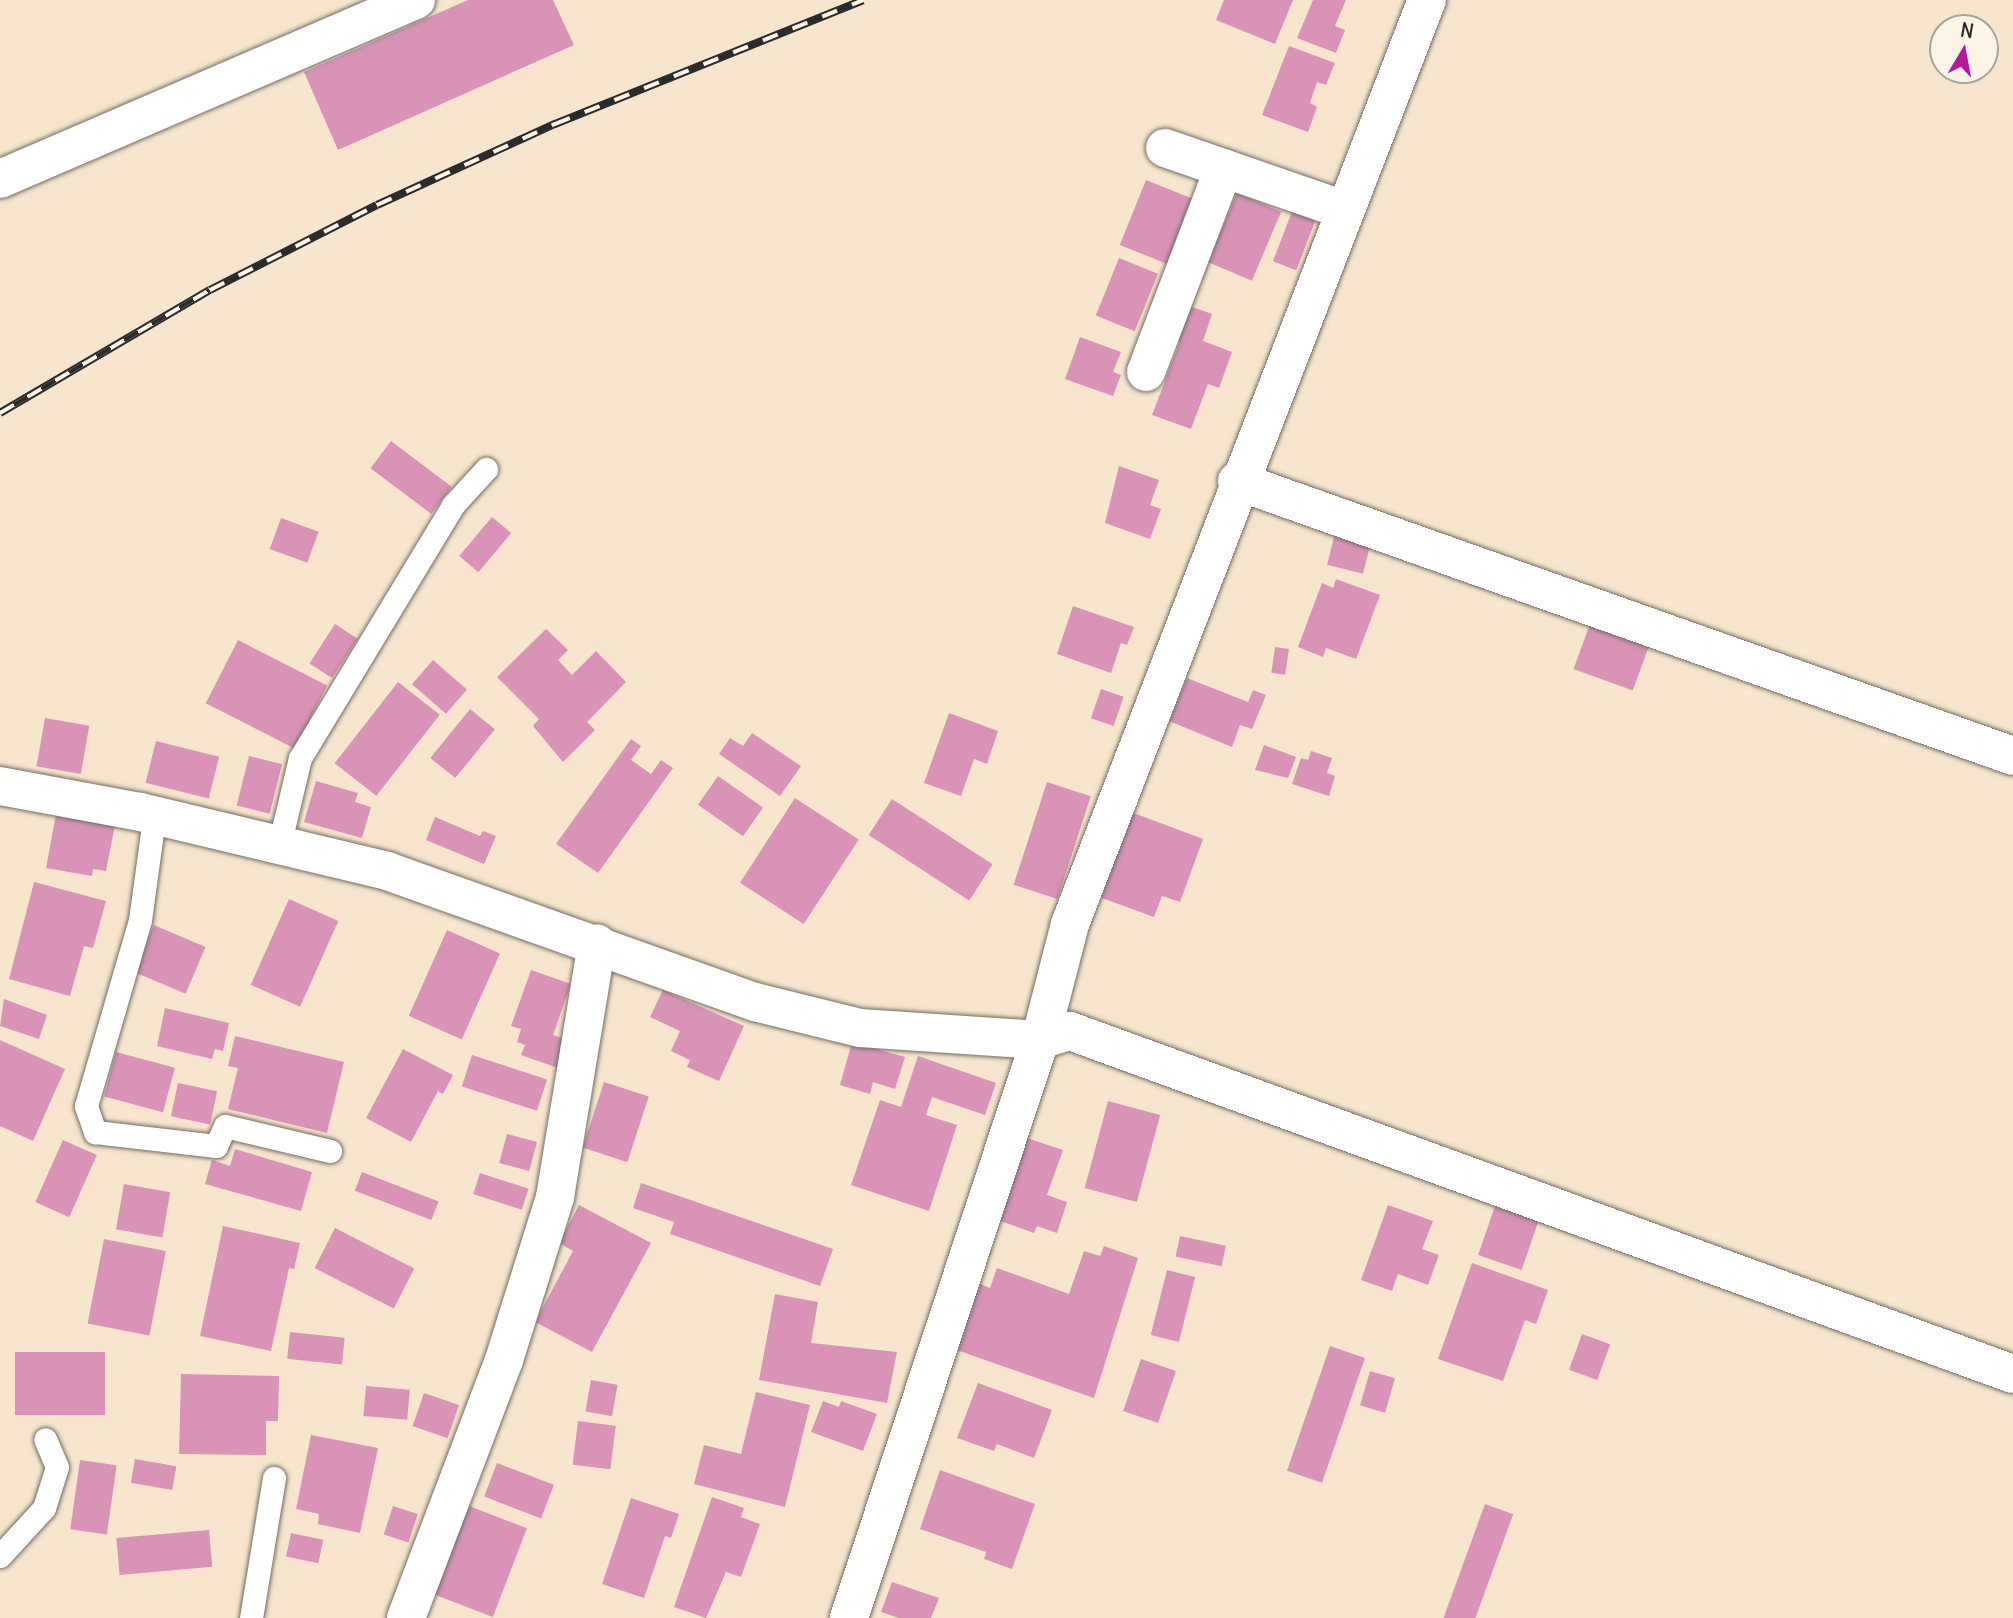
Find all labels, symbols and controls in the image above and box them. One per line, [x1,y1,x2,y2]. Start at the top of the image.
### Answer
north arrow [1929,14,1999,84]
text: N [1959,17,1976,43]

